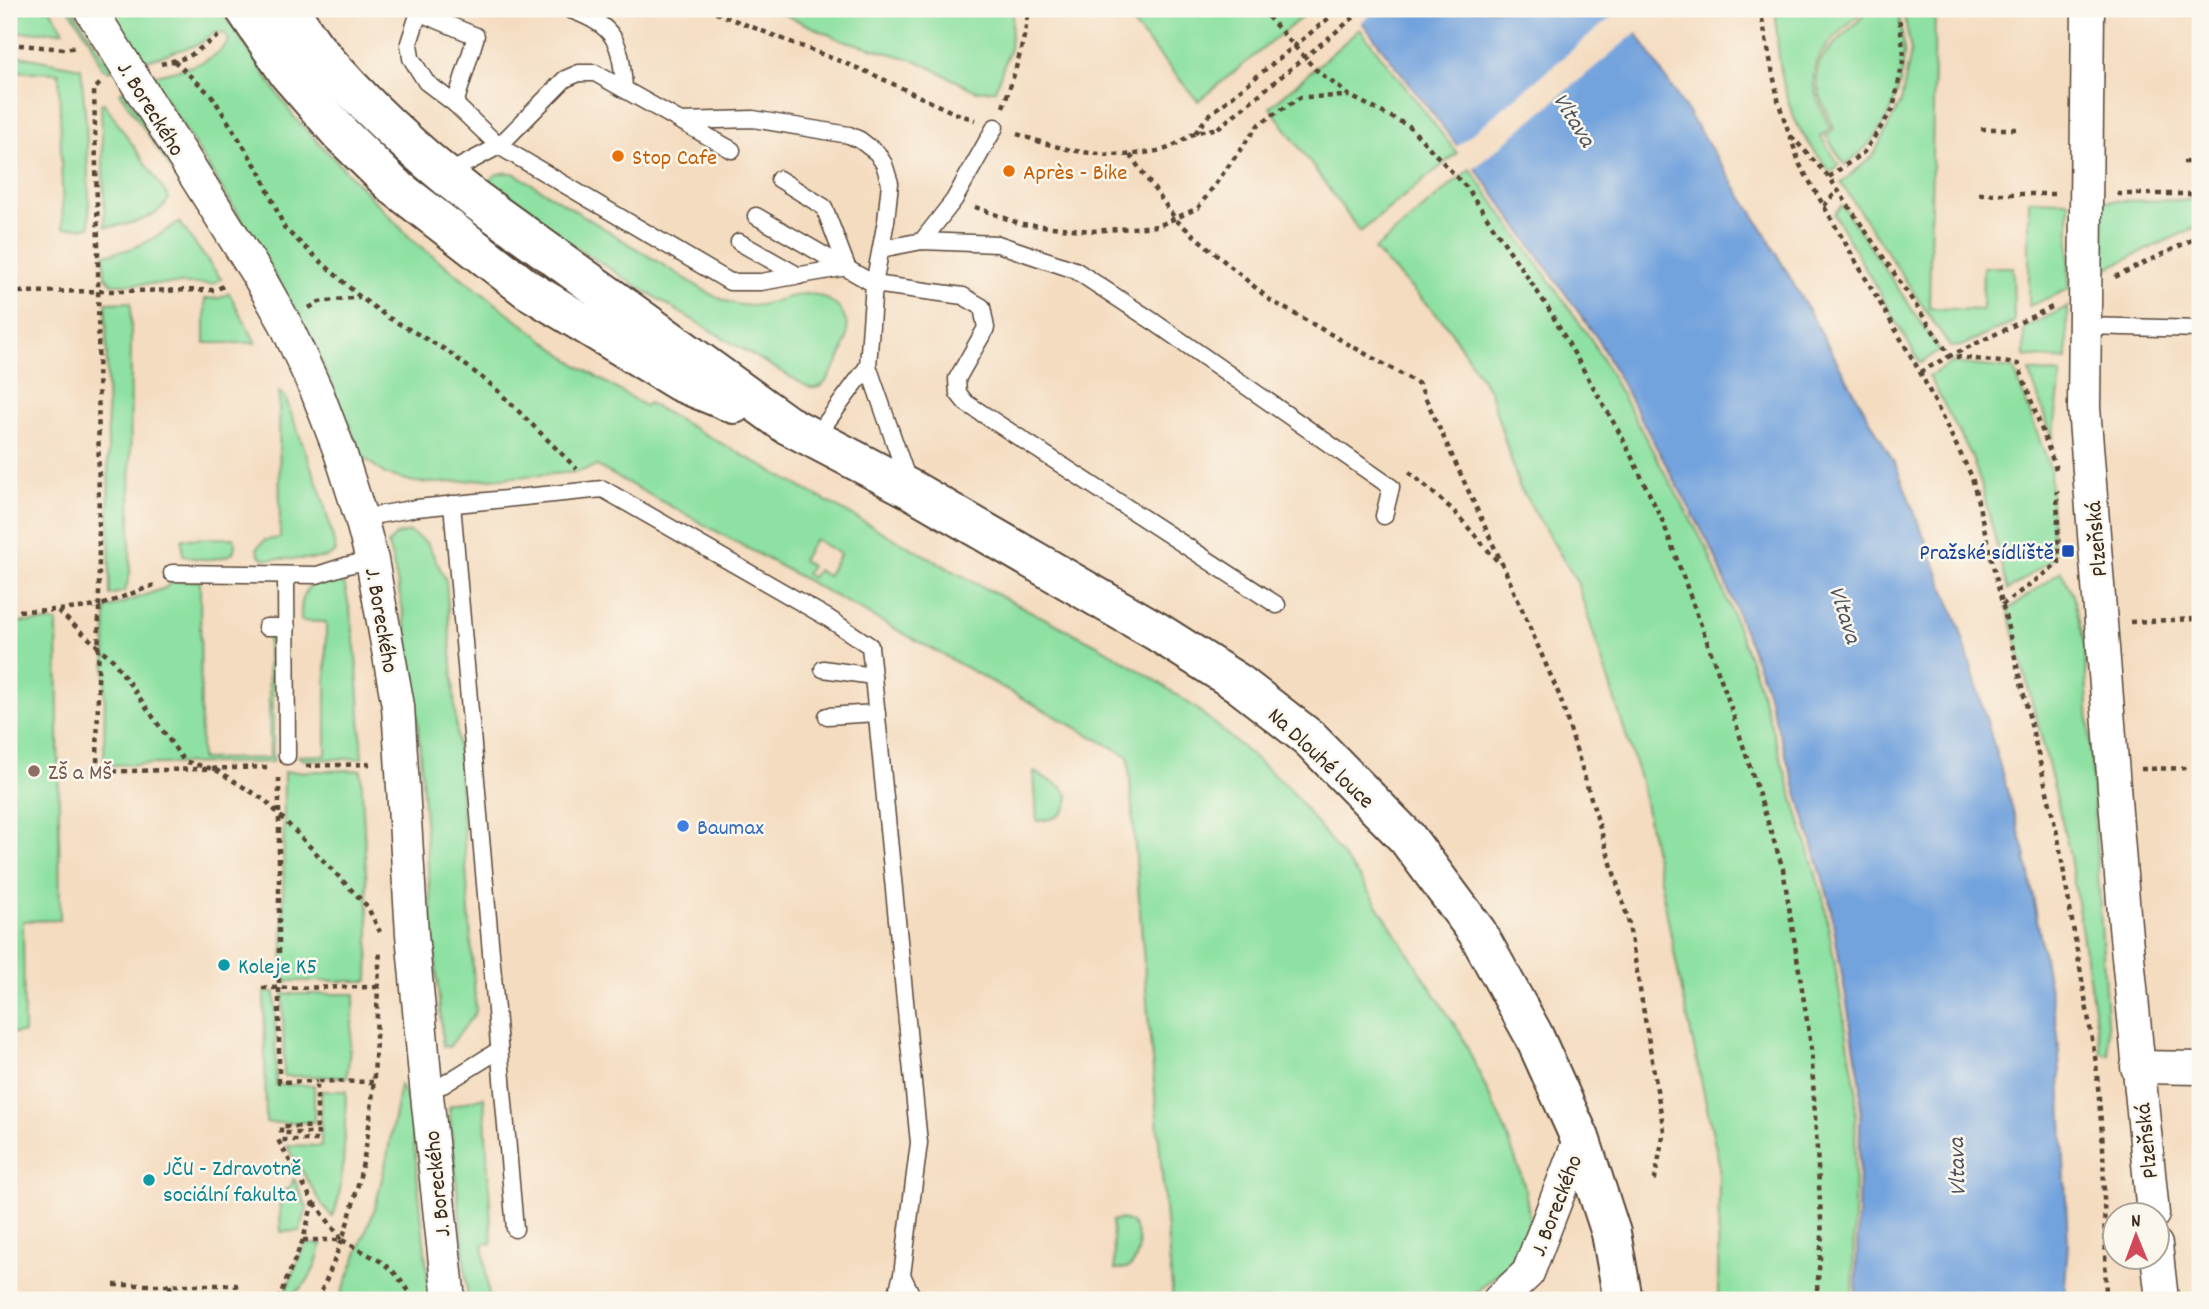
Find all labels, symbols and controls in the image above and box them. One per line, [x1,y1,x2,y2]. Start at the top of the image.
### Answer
street label: J. Boreckého [107,56,191,164]
water label: Vltava [1543,87,1603,156]
place label: Stop Cafe [632,143,717,176]
marker: Stop Cafe [610,148,626,164]
place label: Après - Bike [1023,158,1127,191]
marker: Après - Bike [1001,163,1017,179]
street label: Plzeňská [2079,499,2118,578]
place label: Pražské sídliště [1919,538,2054,571]
marker: Pražské sídliště [2060,543,2076,559]
street label: J. Boreckého [354,565,405,676]
water label: Vltava [1818,582,1869,650]
street label: Na Dlouhé louce [1259,701,1380,818]
place label: ZŠ a MŠ [48,758,112,791]
marker: ZŠ a MŠ [26,763,42,779]
place label: Baumax [697,813,764,846]
marker: Baumax [675,818,691,834]
place label: Koleje K5 [238,952,317,985]
marker: Koleje K5 [216,957,232,973]
street label: Plzeňská [2128,1101,2169,1180]
street label: J. Boreckého [417,1129,461,1238]
water label: Vltava [1941,1135,1977,1197]
street label: J. Boreckého [1524,1151,1593,1262]
place label: JČU - Zdravotně sociální fakulta [163,1154,301,1213]
marker: JČU - Zdravotně sociální fakulta [141,1172,157,1188]
north arrow [2100,1200,2170,1270]
text: N [2131,1209,2141,1236]

